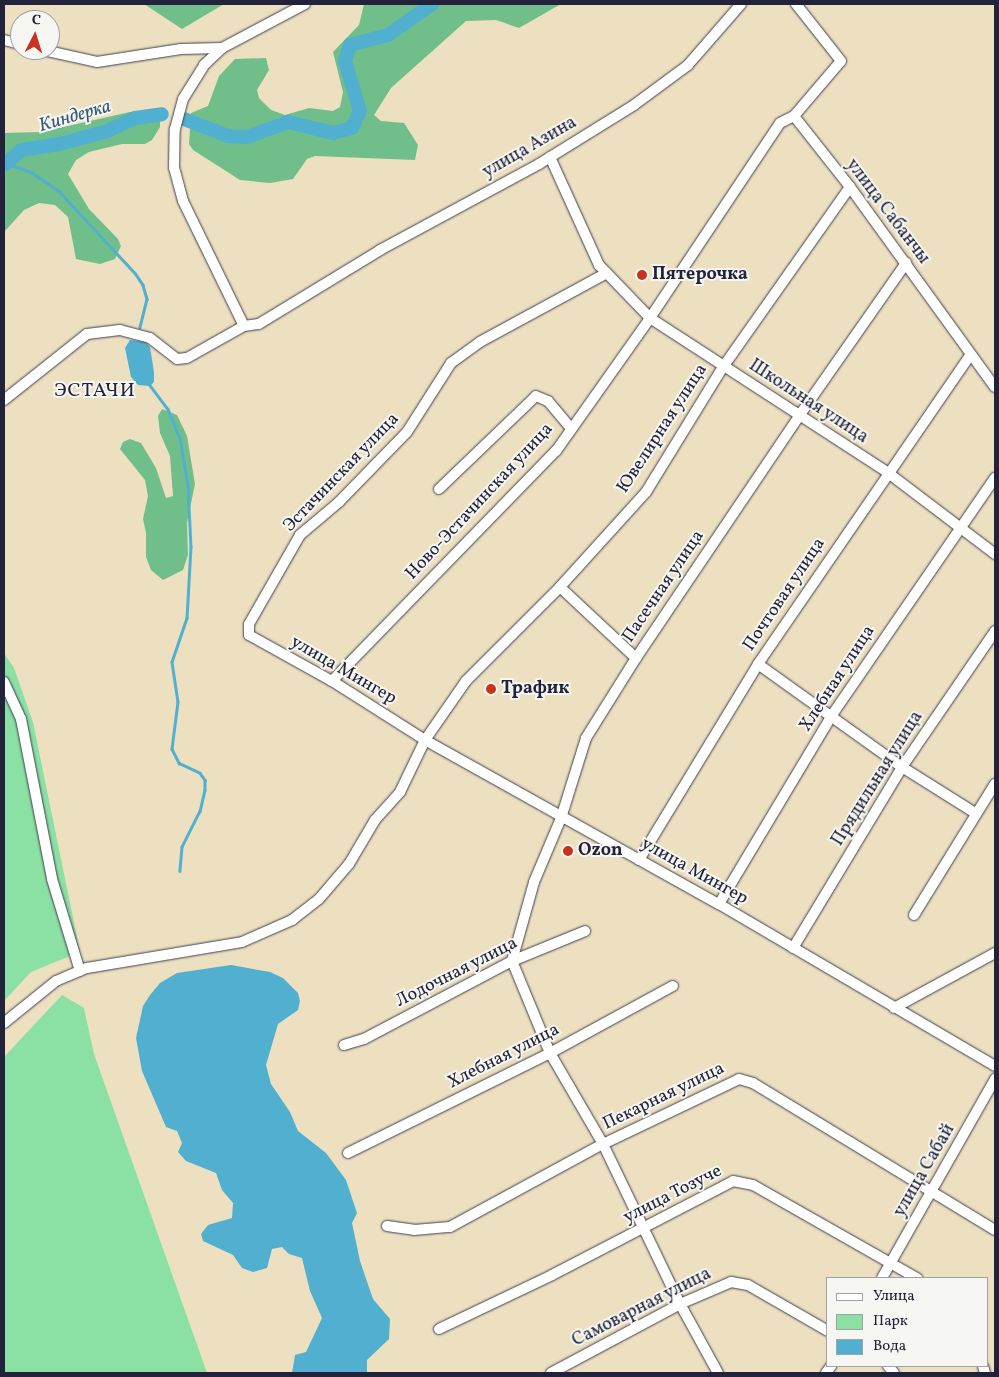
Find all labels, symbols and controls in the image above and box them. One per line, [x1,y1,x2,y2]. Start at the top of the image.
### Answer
north arrow [10,10,60,60]
text: С [31,11,42,30]
water label: Киндерка [36,96,114,138]
street label: улица Азина [479,112,581,184]
street label: улица Сабанчы [840,155,934,269]
place label: Пятерочка [652,264,748,286]
marker: Пятерочка [636,269,648,281]
street label: Школьная улица [744,355,872,449]
street label: Ювелирная улица [613,360,713,498]
district label: ЭСТАЧИ [53,379,137,403]
street label: Эстачинская улица [279,409,405,537]
street label: Ново-Эстачинская улица [401,419,559,585]
street label: Пасечная улица [618,526,710,648]
street label: Почтовая улица [739,534,831,656]
street label: Хлебная улица [795,622,881,736]
street label: улица Мингер [286,632,400,710]
place label: Трафик [501,678,569,700]
marker: Трафик [485,683,497,695]
street label: Прядильная улица [828,707,928,851]
street label: улица Мингер [637,834,751,910]
place label: Ozon [578,840,623,862]
marker: Ozon [562,845,574,857]
street label: Лодочная улица [392,933,522,1013]
street label: Хлебная улица [444,1019,564,1095]
street label: Пекарная улица [599,1058,729,1136]
street label: улица Сабай [890,1121,960,1221]
street label: улица Тозуче [620,1161,726,1229]
street label: Самоварная улица [569,1264,715,1352]
legend [826,1277,989,1367]
text: Улица [873,1286,915,1307]
text: Парк [873,1311,908,1332]
text: Вода [873,1336,906,1357]

